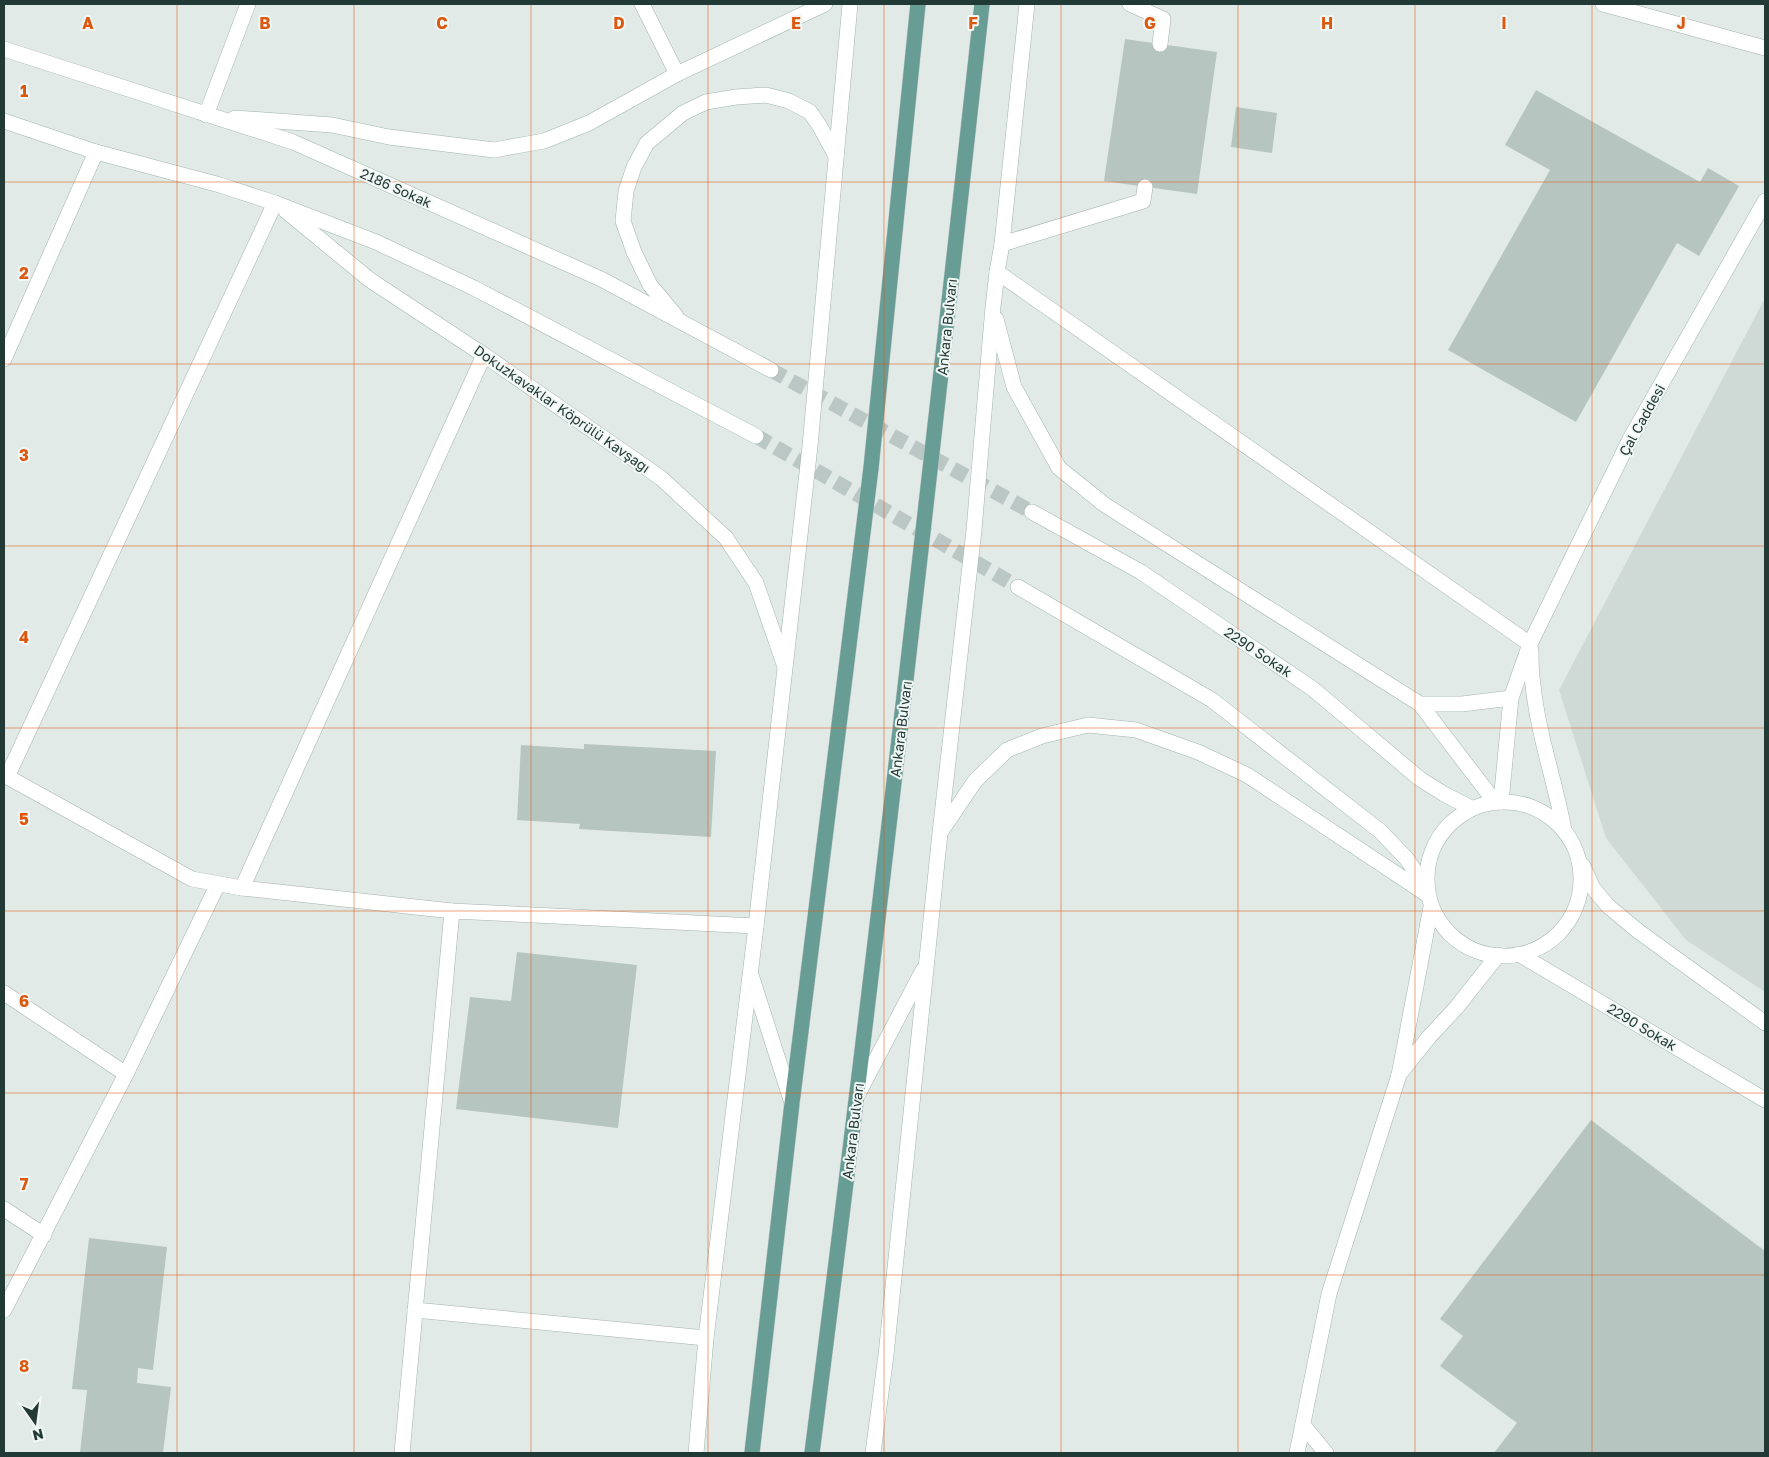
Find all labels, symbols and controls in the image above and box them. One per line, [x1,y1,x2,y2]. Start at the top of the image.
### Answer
text: A [82,13,94,33]
text: B [259,13,271,33]
text: C [436,13,448,33]
text: D [613,13,625,33]
text: E [791,13,801,33]
text: F [968,13,978,33]
text: G [1144,13,1156,33]
text: H [1321,13,1333,33]
text: I [1501,13,1507,33]
text: J [1676,13,1686,33]
text: 1 [20,81,28,101]
street label: 2186 Sokak [358,164,435,211]
text: 2 [19,263,29,283]
street label: Ankara Bulvarı [933,278,960,376]
street label: Dokuzkavaklar Köprülü Kavşağı [471,341,654,476]
street label: Çal Caddesi [1615,381,1668,459]
text: 3 [19,445,29,465]
street label: 2290 Sokak [1221,623,1295,680]
text: 4 [19,627,29,647]
street label: Ankara Bulvarı [886,680,915,778]
text: 5 [19,809,29,829]
text: 6 [19,991,29,1011]
street label: 2290 Sokak [1605,999,1680,1054]
street label: Ankara Bulvarı [838,1082,867,1180]
text: 7 [20,1174,29,1194]
text: 8 [19,1356,29,1376]
north arrow [10,1397,60,1447]
text: N [31,1426,45,1445]

